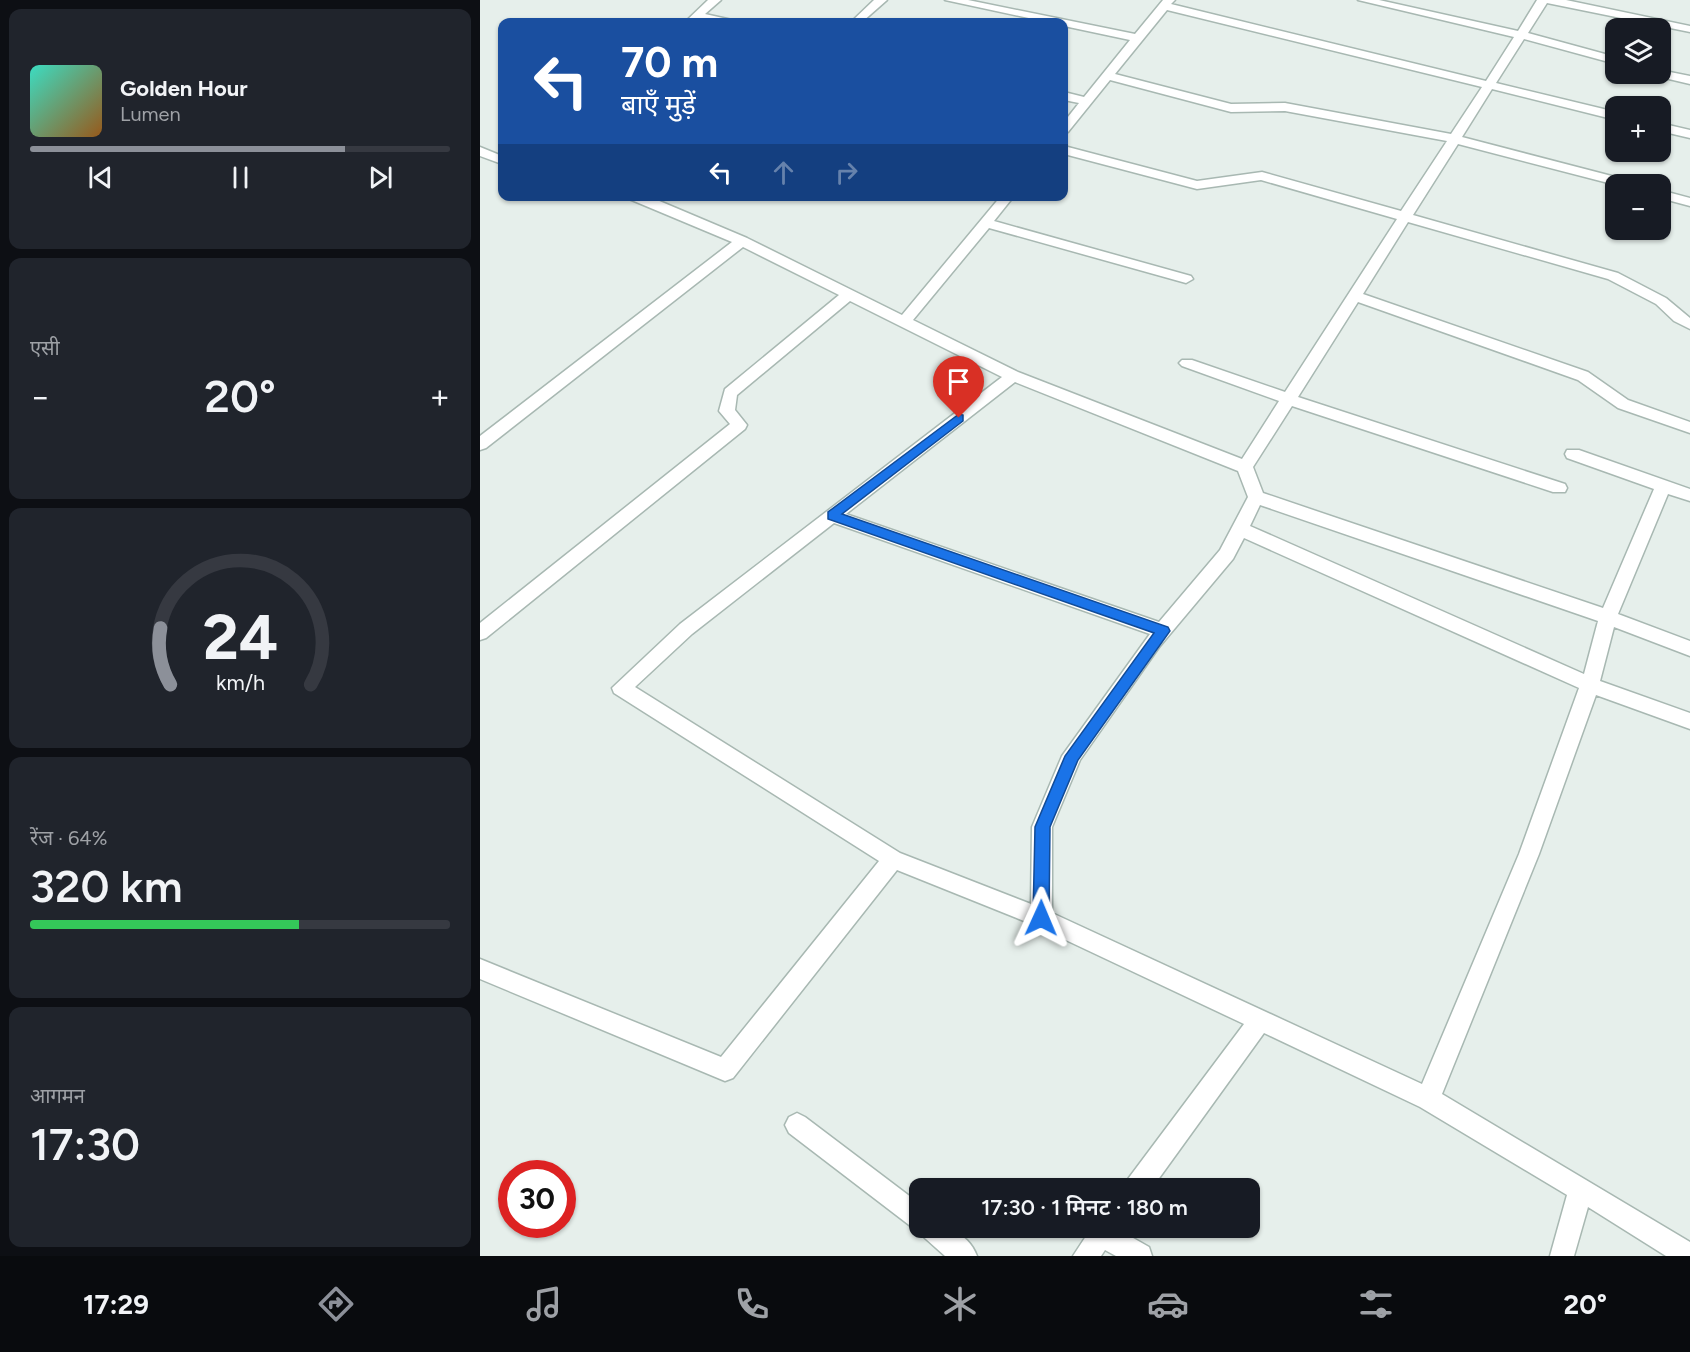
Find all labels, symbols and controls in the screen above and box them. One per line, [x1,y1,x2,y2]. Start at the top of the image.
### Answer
map controls [1605,18,1671,240]
button: layers [1605,18,1671,84]
text: 70 m [621,37,718,88]
icon: left [522,42,600,120]
text: Golden Hour [120,75,248,102]
text: बाएँ मुड़ें [621,88,696,121]
button: + [1605,96,1671,162]
text: Lumen [120,102,181,126]
icon: left [704,156,737,189]
icon: ahead [767,156,800,189]
icon: right [830,156,863,189]
icon: previous [84,161,117,194]
icon: pause [224,161,257,194]
icon: next [364,161,397,194]
button: − [1605,174,1671,240]
text: एसी [30,336,60,360]
pin [933,356,984,418]
icon: arrive [942,365,975,398]
text: 20° [204,369,276,423]
text: − [30,377,51,416]
text: + [429,377,450,416]
text: 24 [202,600,278,675]
text: km/h [216,670,264,695]
text: रेंज · 64% [30,826,107,850]
text: 320 km [30,859,183,913]
position arrow [1009,886,1073,950]
text: आगमन [30,1084,85,1108]
text: 17:30 [30,1117,140,1171]
speed limit sign: 30 [498,1160,576,1238]
text: 17:30 · 1 मिनट · 180 m [981,1194,1188,1221]
icon: directions [315,1283,357,1325]
icon: music [523,1283,565,1325]
icon: phone [731,1283,773,1325]
icon: climate [939,1283,981,1325]
icon: car [1147,1283,1189,1325]
icon: filters [1355,1283,1397,1325]
text: 17:29 [83,1288,149,1321]
text: 20° [1564,1288,1607,1321]

